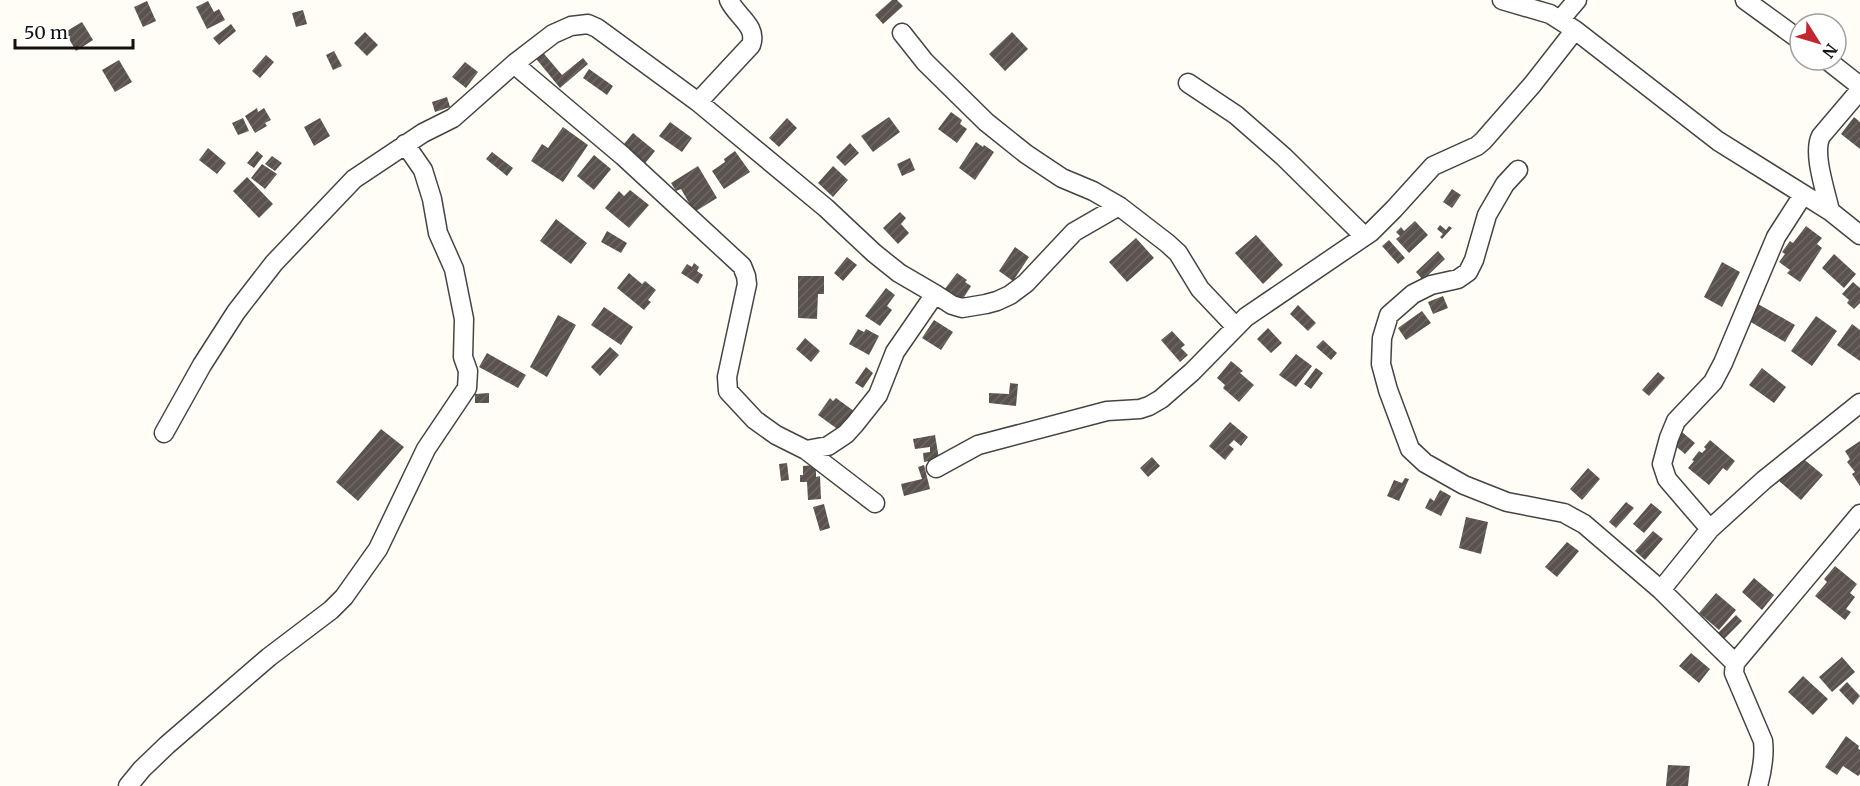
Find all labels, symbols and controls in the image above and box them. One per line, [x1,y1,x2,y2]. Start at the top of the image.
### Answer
scale bar [15,12,134,50]
north arrow [1788,12,1848,72]
text: 50 m [24,21,68,44]
text: N [1818,40,1842,62]

